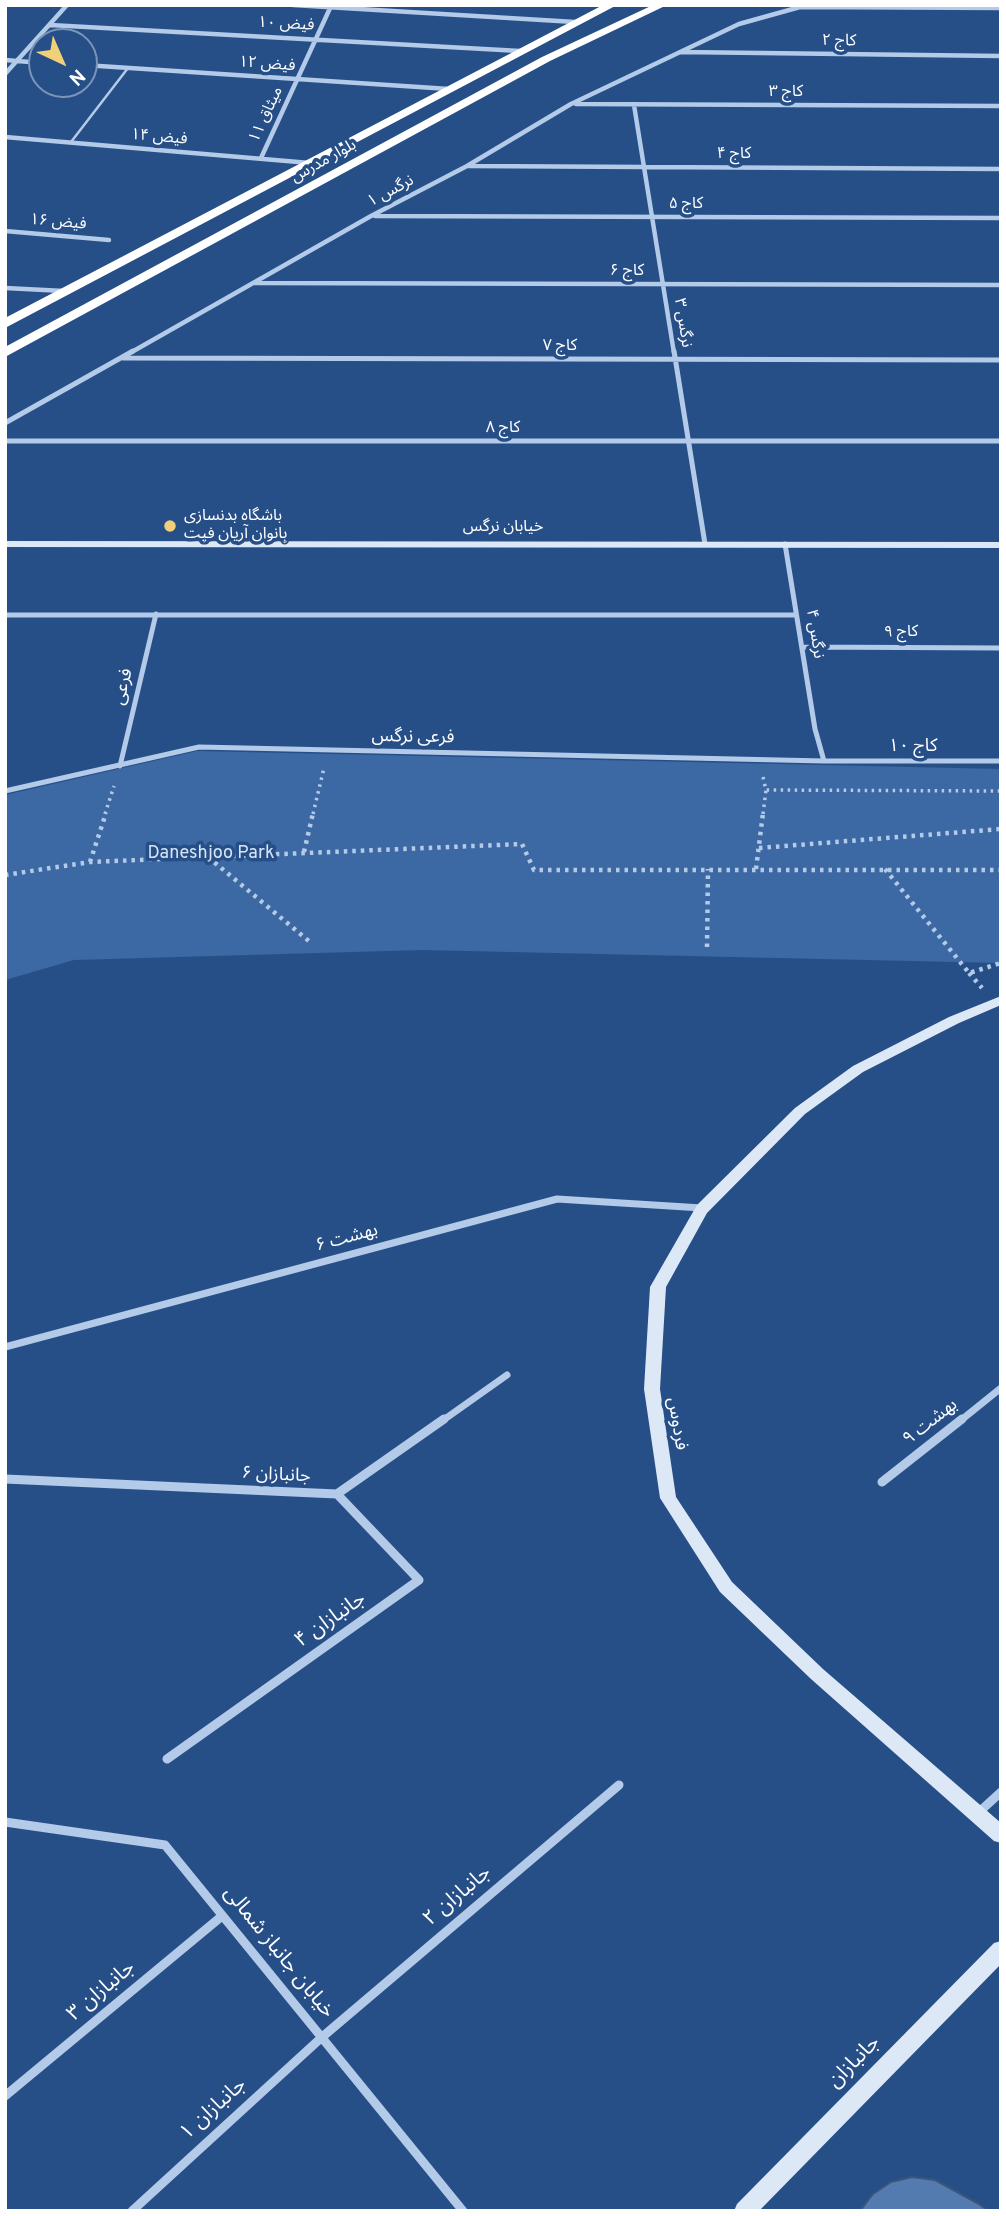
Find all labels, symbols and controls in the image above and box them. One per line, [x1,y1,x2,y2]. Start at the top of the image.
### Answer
street label: فیض ۱۰ [257,14,315,36]
north arrow [28,28,98,98]
street label: کاج ۲ [822,32,856,52]
street label: فیض ۱۲ [238,53,296,77]
text: N [63,63,89,90]
street label: کاج ۳ [769,83,803,103]
street label: میثاق ۱۱ [246,84,288,146]
street label: فیض ۱۴ [130,126,188,150]
street label: بلوار مدرس [288,136,360,188]
street label: کاج ۴ [717,145,751,165]
street label: نرگس ۱ [365,172,417,212]
street label: کاج ۵ [669,195,703,215]
street label: فیض ۱۶ [29,211,87,235]
street label: کاج ۶ [610,262,644,282]
street label: نرگس ۳ [669,297,695,349]
street label: کاج ۷ [543,337,577,357]
street label: کاج ۸ [486,419,520,439]
place label: باشگاه بدنسازی بانوان آریان فیت [184,507,287,545]
marker: باشگاه بدنسازی بانوان آریان فیت [162,518,178,534]
street label: خیابان نرگس [463,518,543,538]
street label: نرگس ۴ [801,608,827,660]
street label: کاج ۹ [884,623,918,643]
street label: فرعی [109,666,139,708]
street label: فرعی نرگس [371,726,455,750]
street label: کاج ۱۰ [889,736,937,758]
park label: Daneshjoo Park [147,843,275,865]
street label: بهشت ۶ [314,1220,380,1258]
street label: بهشت ۹ [899,1395,963,1451]
street label: فردوس [661,1396,691,1452]
street label: جانبازان ۶ [241,1463,311,1489]
street label: جانبازان ۴ [291,1587,371,1655]
street label: جانبازان ۲ [419,1861,497,1933]
street label: خیابان جانباز شمالی [217,1882,339,2024]
street label: جانبازان ۳ [63,1956,141,2028]
street label: جانبازان [823,2031,887,2095]
street label: جانبازان ۱ [175,2074,253,2146]

